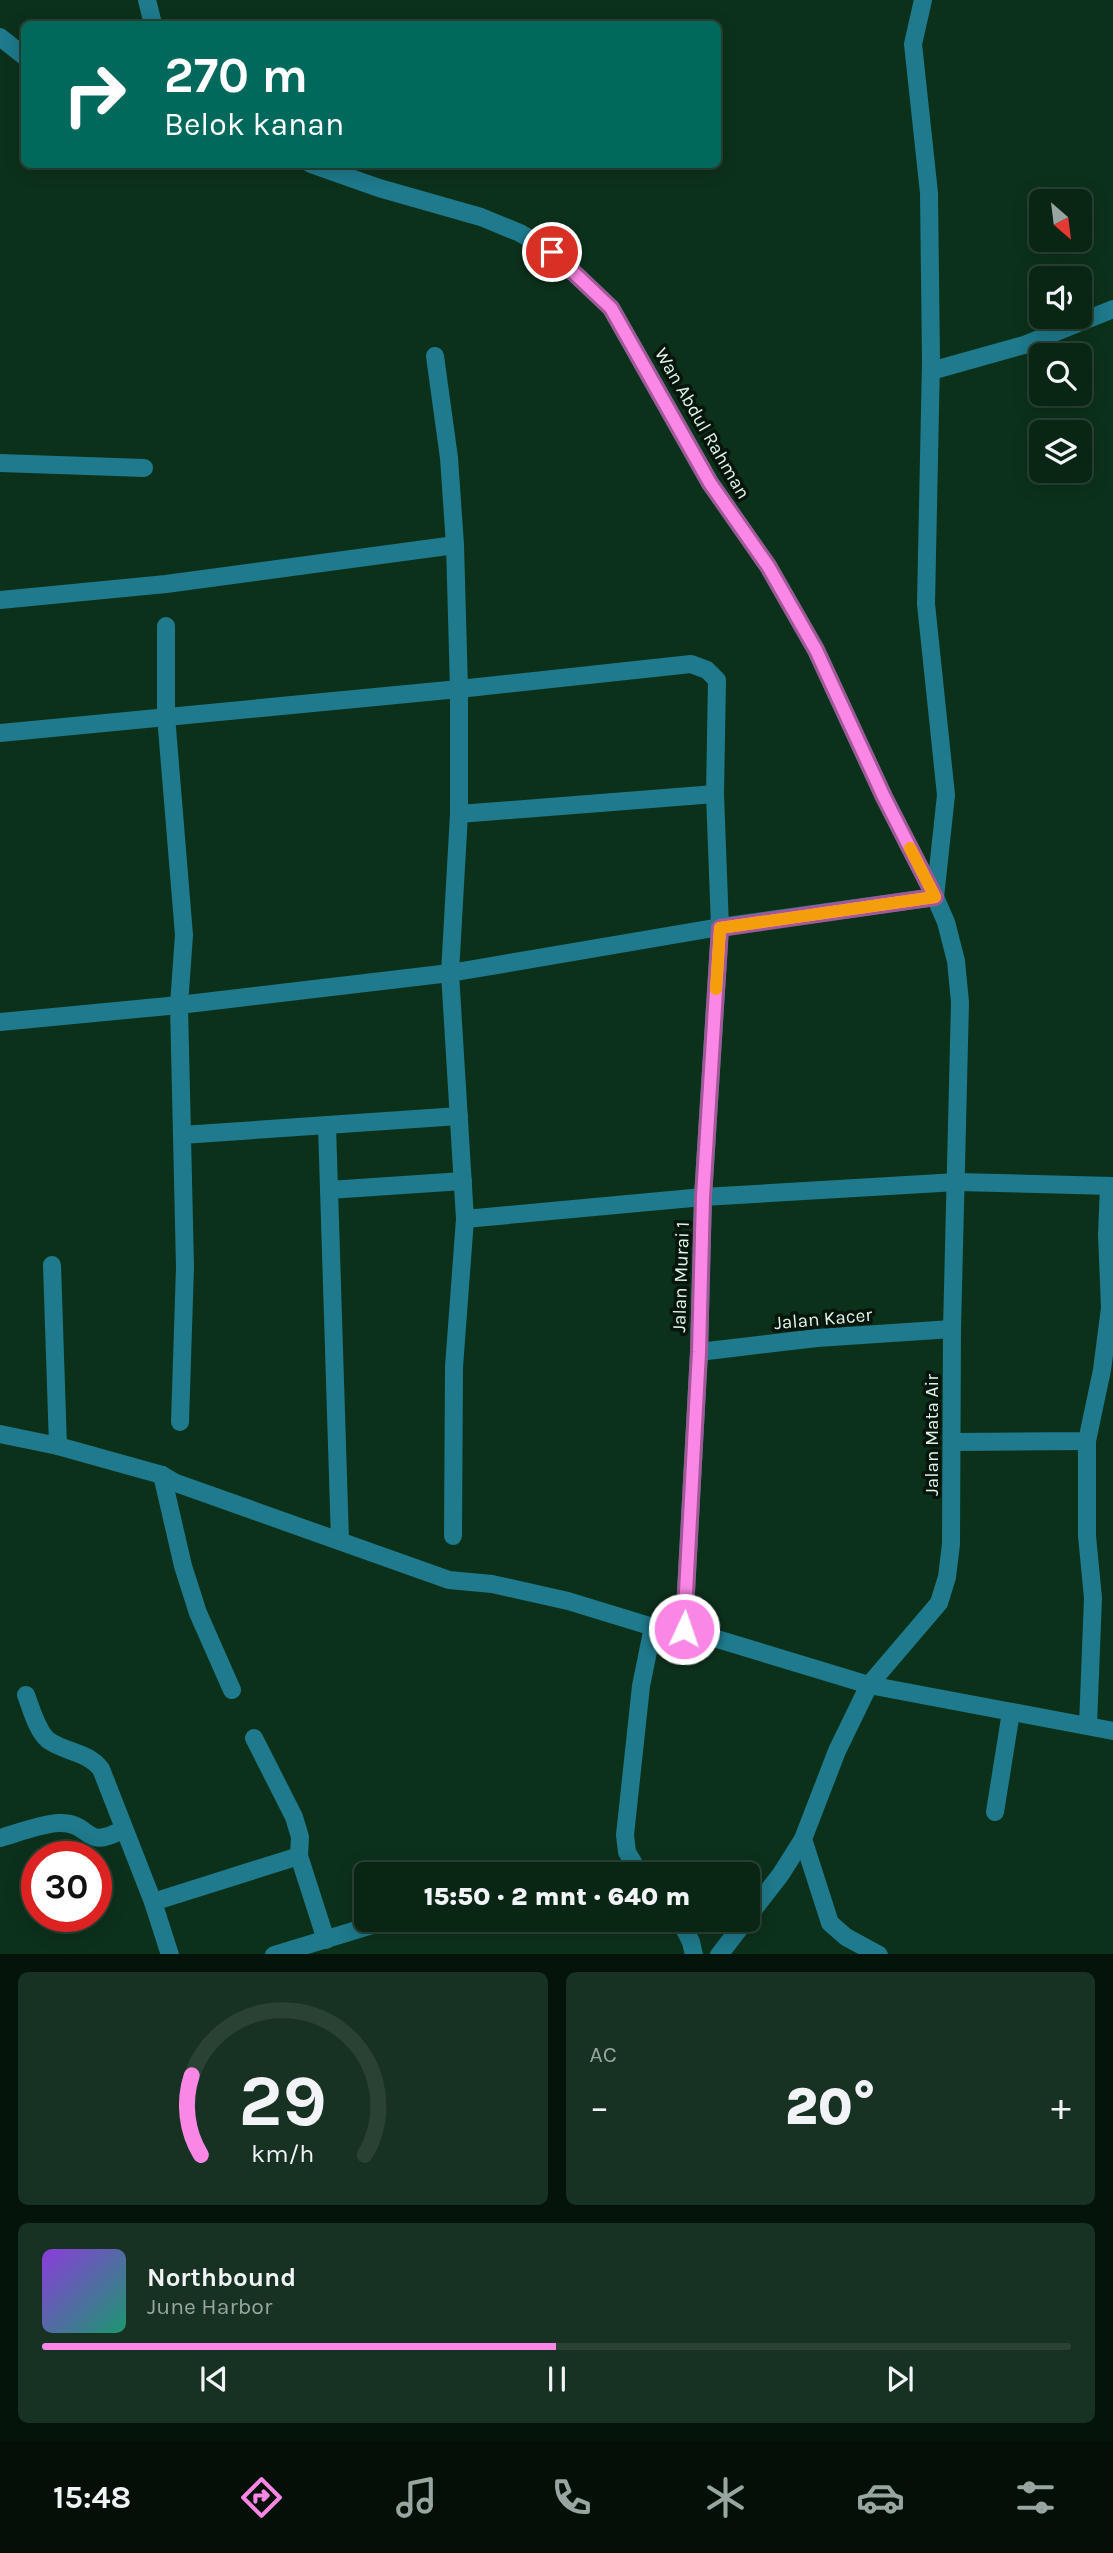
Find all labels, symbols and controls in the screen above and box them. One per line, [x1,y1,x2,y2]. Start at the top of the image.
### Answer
text: 270 m [164,47,308,104]
icon: right [49,49,140,140]
text: Belok kanan [164,106,344,143]
north arrow [1029,189,1092,252]
map controls [1029,189,1092,483]
pin [522,222,582,282]
icon: arrive [533,233,571,271]
button: sound [1029,266,1092,329]
button: search [1029,343,1092,406]
street label: Wan Abdul Rahman [650,344,754,503]
button: layers [1029,420,1092,483]
street label: Jalan Murai 1 [668,1221,694,1333]
street label: Jalan Kacer [773,1304,873,1334]
street label: Jalan Mata Air [921,1374,943,1496]
position arrow [647,1592,721,1666]
speed limit sign: 30 [21,1841,112,1932]
text: 15:50 · 2 mnt · 640 m [424,1881,690,1912]
text: AC [590,2041,617,2068]
text: 29 [239,2058,327,2143]
text: 20° [785,2076,876,2137]
text: − [590,2085,609,2130]
text: + [1051,2085,1071,2130]
text: km/h [251,2138,314,2167]
text: Northbound [147,2262,296,2293]
text: June Harbor [147,2293,272,2320]
icon: previous [195,2360,233,2398]
icon: pause [538,2360,576,2398]
icon: next [881,2360,919,2398]
icon: directions [237,2473,286,2522]
icon: music [392,2473,441,2522]
icon: phone [547,2473,596,2522]
icon: climate [701,2473,750,2522]
icon: car [856,2473,905,2522]
icon: filters [1011,2473,1060,2522]
text: 15:48 [53,2479,131,2516]

